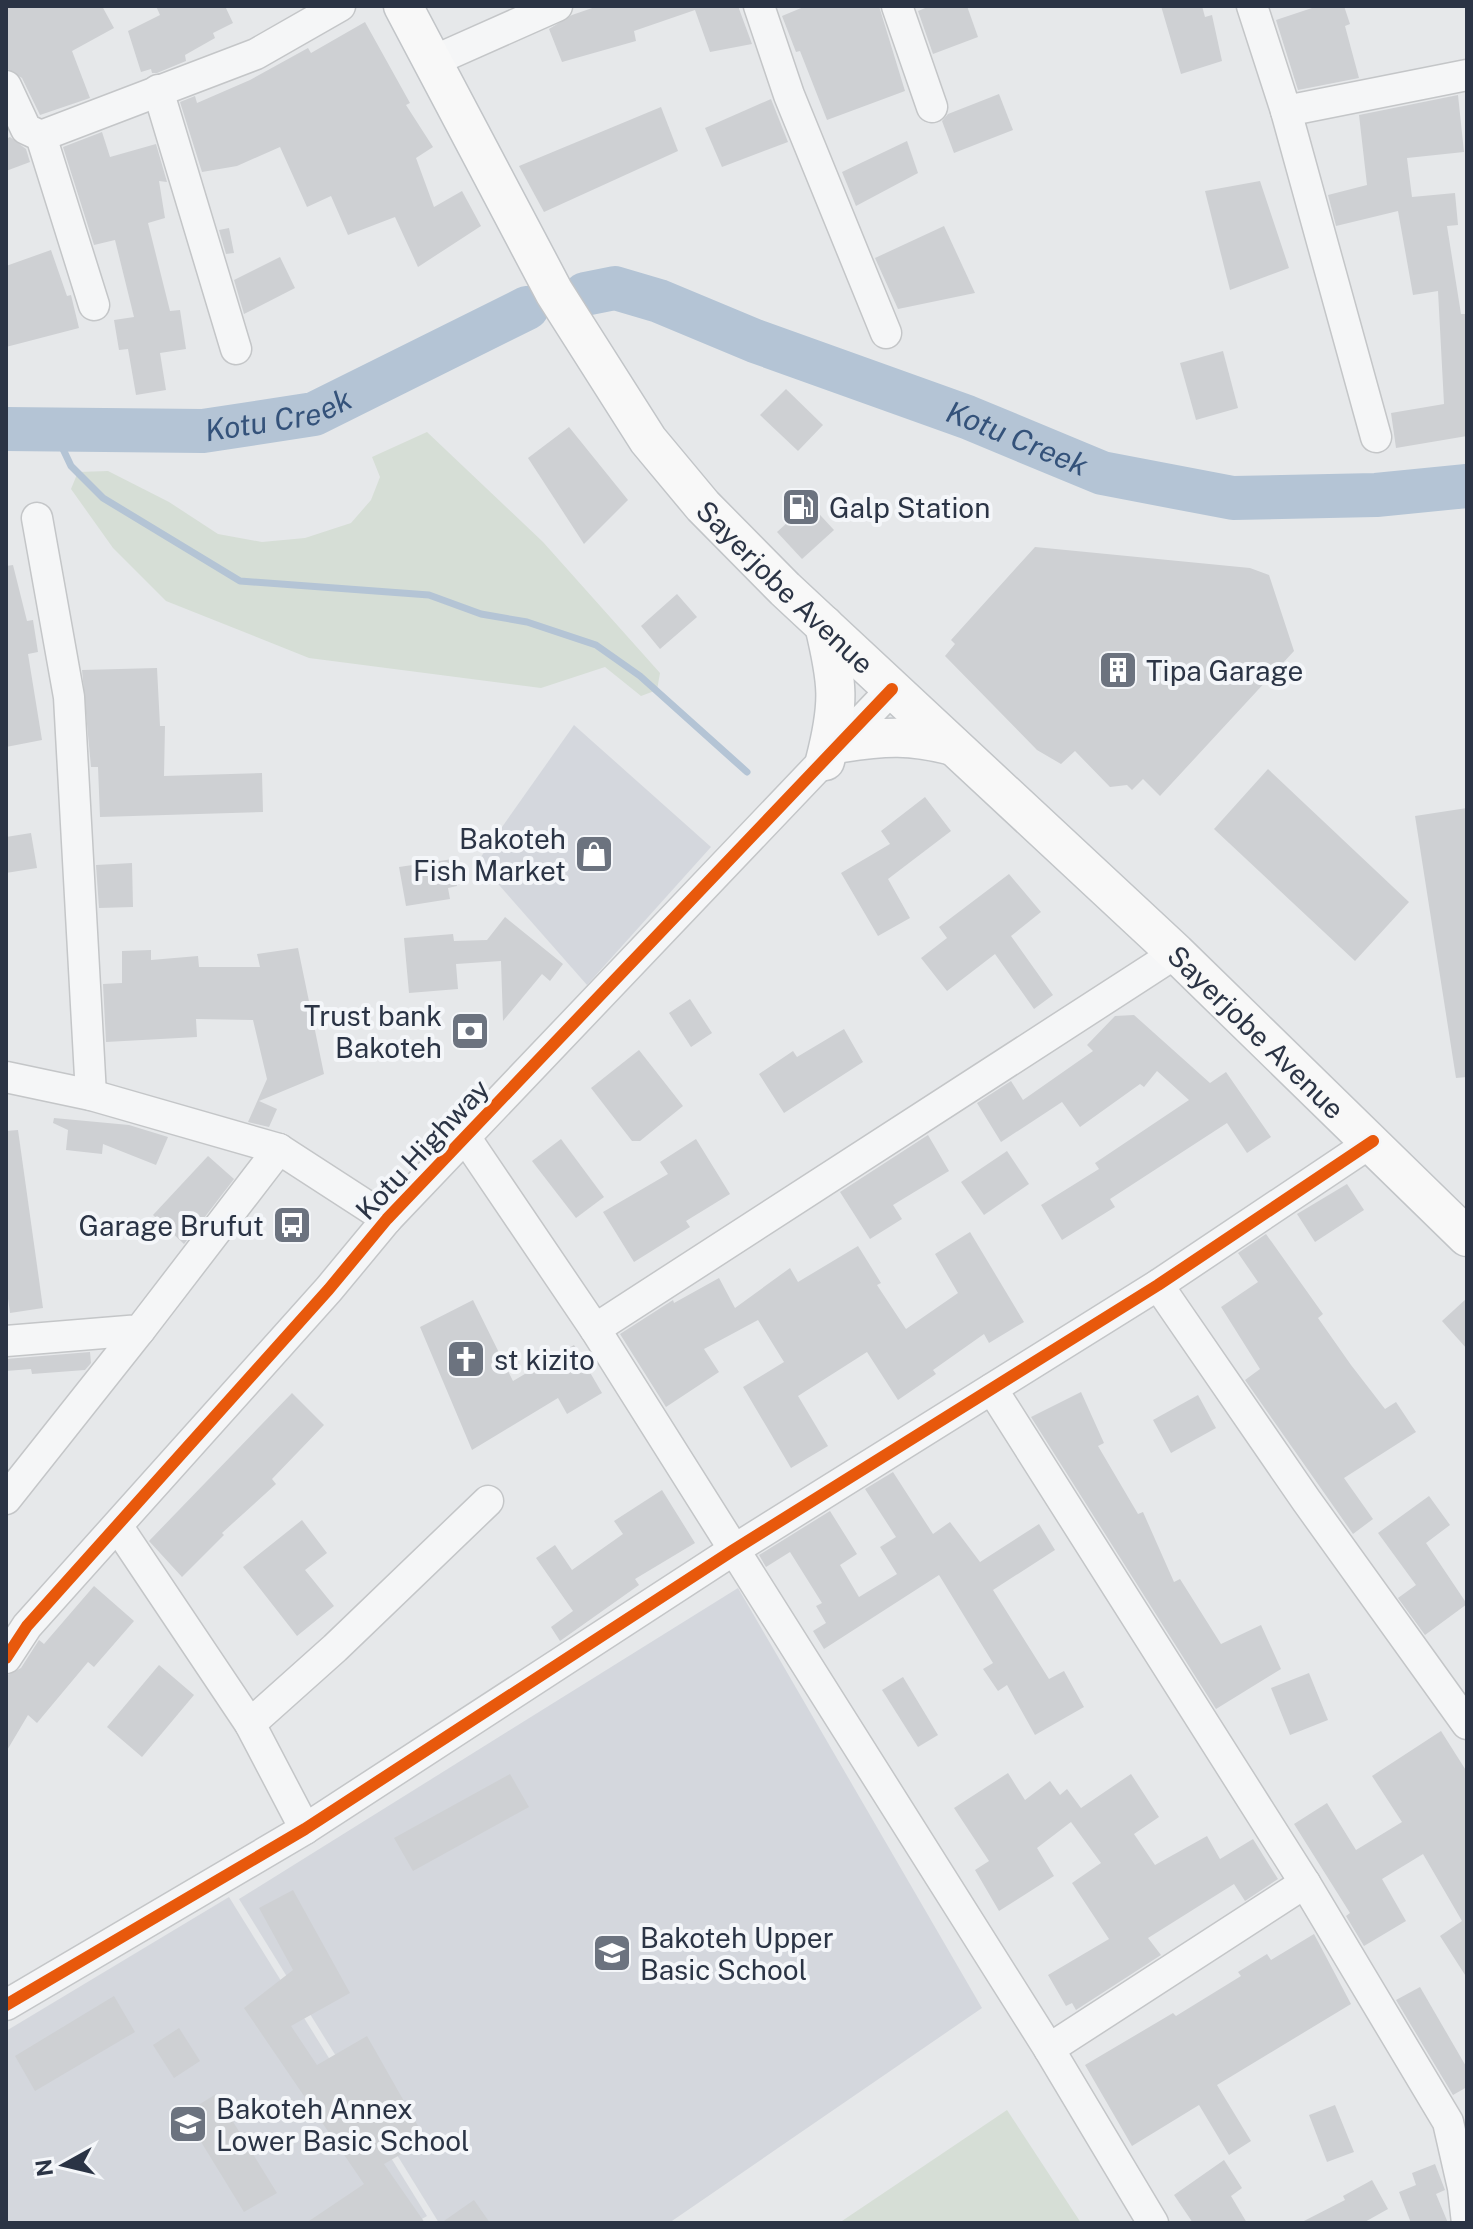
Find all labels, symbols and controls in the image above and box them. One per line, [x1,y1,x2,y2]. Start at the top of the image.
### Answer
water label: Kotu Creek [202,380,358,448]
water label: Kotu Creek [942,393,1094,483]
fuel station icon: Galp Station [780,486,822,528]
place label: Galp Station [829,491,990,524]
street label: Sayerjobe Avenue [690,493,881,680]
building icon: Tipa Garage [1097,649,1139,691]
place label: Tipa Garage [1146,654,1303,687]
place label: Bakoteh Fish Market [413,822,566,887]
shop icon: Bakoteh Fish Market [573,833,615,875]
street label: Sayerjobe Avenue [1161,938,1352,1125]
place label: Trust bank Bakoteh [304,999,442,1064]
bank icon: Trust bank Bakoteh [449,1010,491,1052]
street label: Kotu Highway [348,1072,496,1226]
bus stop icon: Garage Brufut [271,1204,313,1246]
place label: Garage Brufut [78,1209,264,1242]
church icon: st kizito [445,1338,487,1380]
place label: st kizito [494,1343,595,1376]
place label: Bakoteh Upper Basic School [640,1921,834,1986]
school or university icon: Bakoteh Upper Basic School [591,1932,633,1974]
place label: Bakoteh Annex Lower Basic School [216,2092,470,2157]
school or university icon: Bakoteh Annex Lower Basic School [167,2103,209,2145]
north arrow [24,2125,104,2205]
text: N [30,2157,58,2178]

